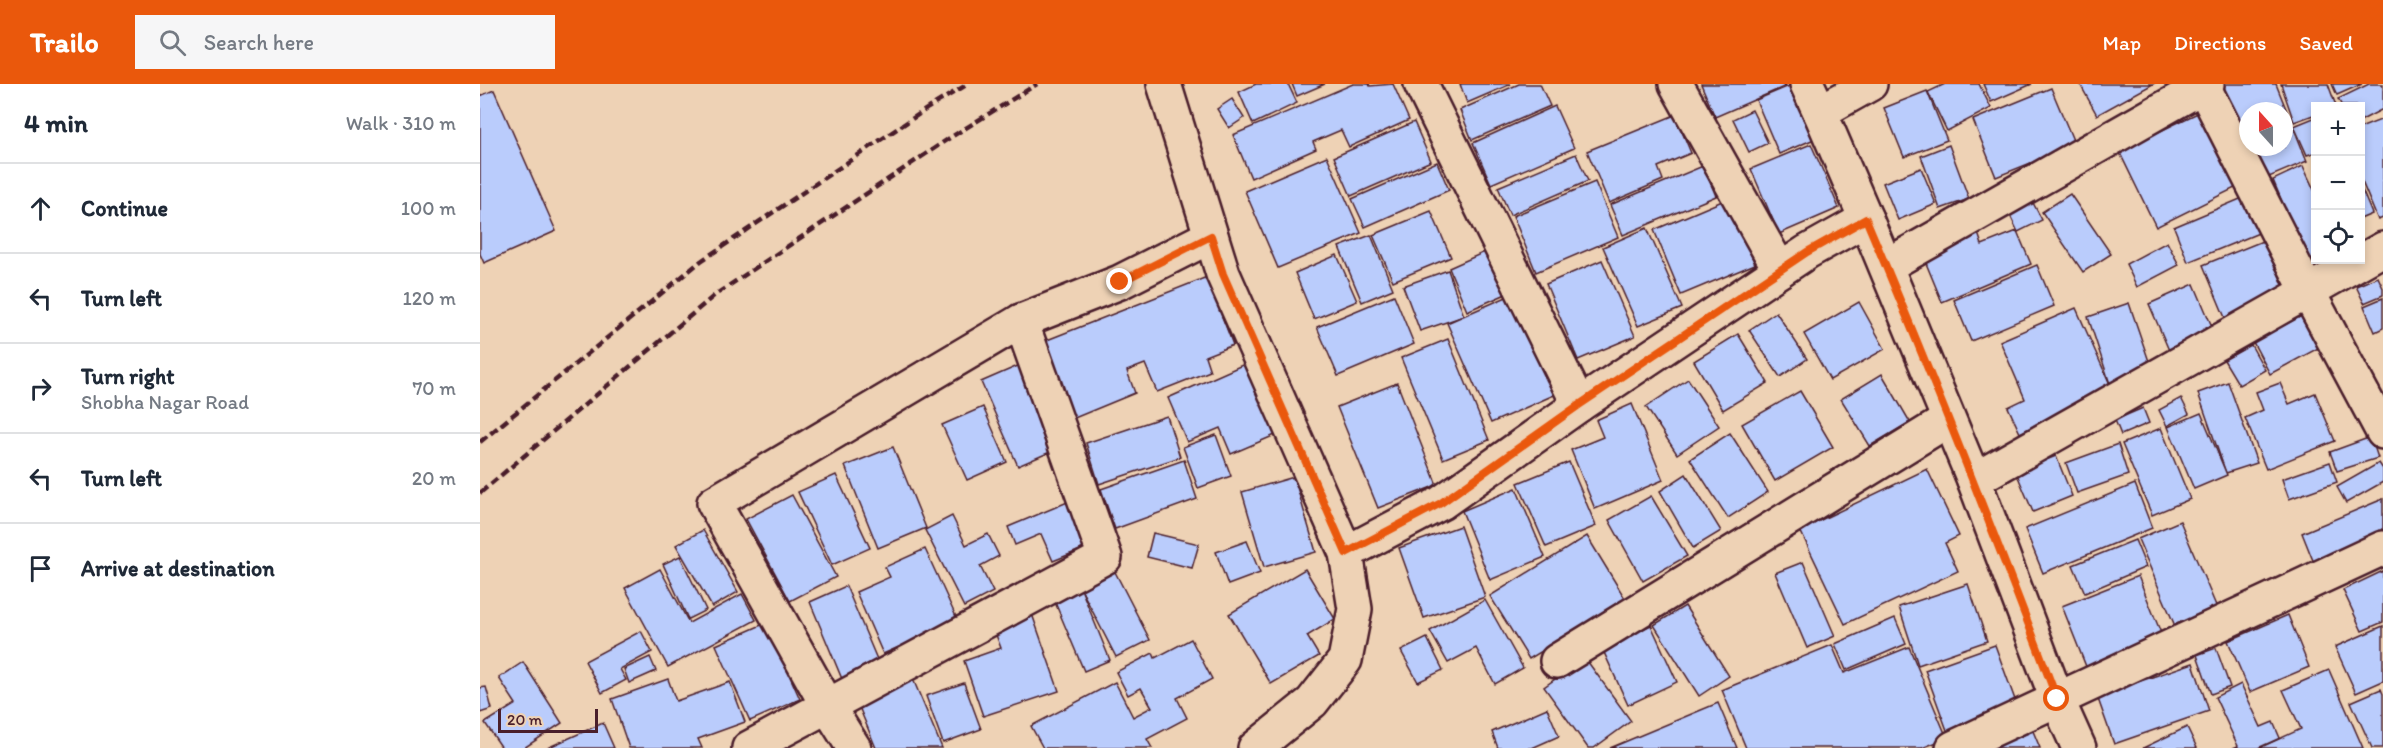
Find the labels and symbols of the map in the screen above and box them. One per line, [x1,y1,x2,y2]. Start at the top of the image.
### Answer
north arrow [2239,102,2293,156]
route end [1106,268,1132,294]
route start [2043,685,2069,711]
scale bar [498,706,598,734]

